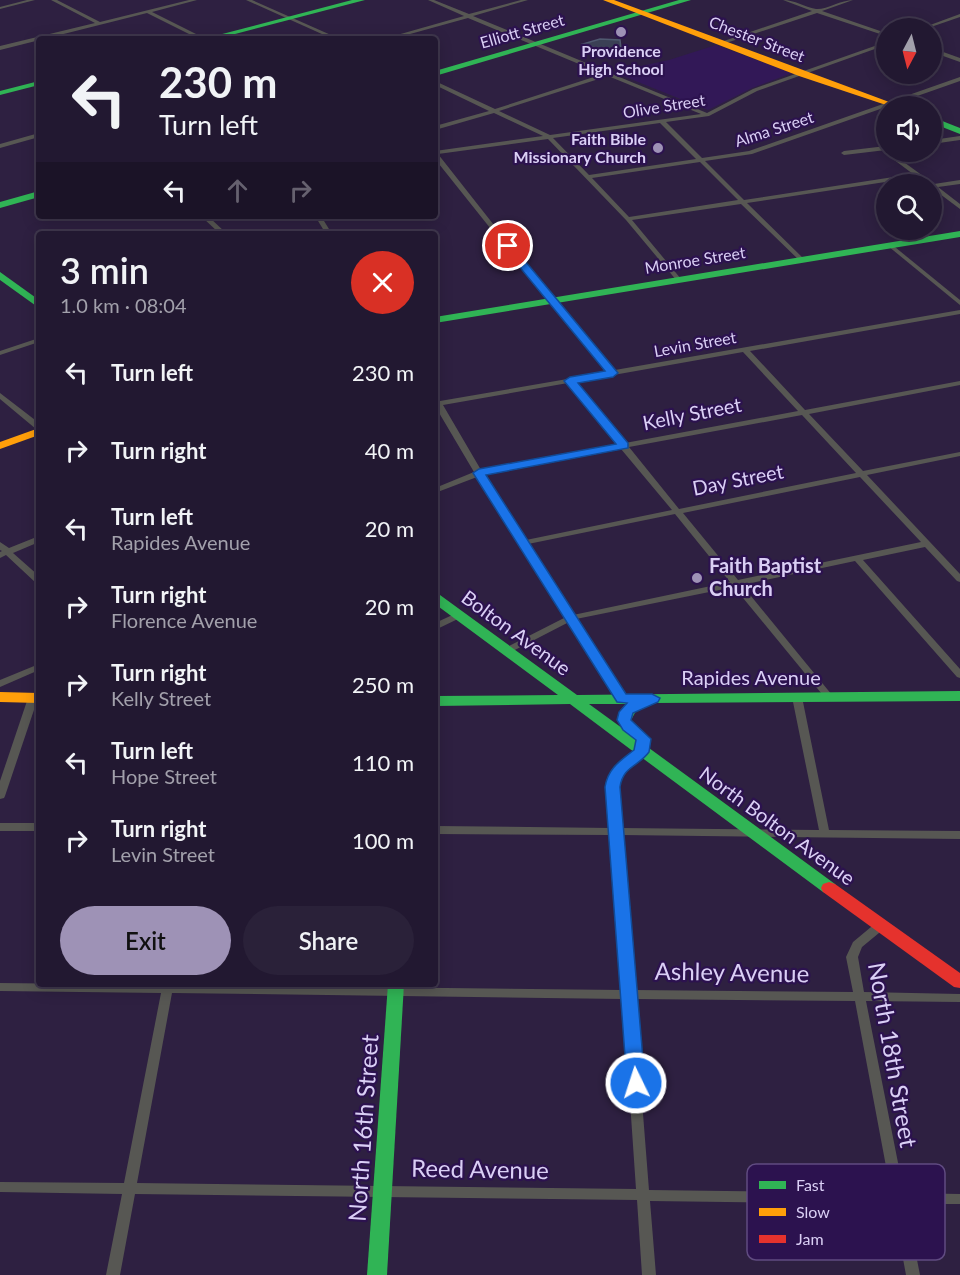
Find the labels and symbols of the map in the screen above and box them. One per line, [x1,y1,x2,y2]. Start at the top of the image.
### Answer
street label: Elliott Street [478,9,566,52]
street label: Chester Street [707,12,808,66]
north arrow [876,18,942,84]
marker: Providence High School [614,25,628,39]
place label: Providence High School [578,41,664,78]
street label: Olive Street [621,90,707,121]
street label: Alma Street [732,107,816,150]
place label: Faith Bible Missionary Church [513,129,646,166]
marker: Faith Bible Missionary Church [651,141,665,155]
pin [482,220,533,271]
street label: Monroe Street [643,242,747,277]
street label: Levin Street [652,327,738,360]
street label: Kelly Street [640,392,743,434]
street label: Day Street [690,458,785,500]
place label: Faith Baptist Church [709,553,822,600]
marker: Faith Baptist Church [690,571,704,585]
street label: Bolton Avenue [457,585,576,680]
street label: Rapides Avenue [681,665,821,689]
street label: North Bolton Avenue [695,761,860,890]
street label: Ashley Avenue [654,956,810,987]
street label: North 18th Street [863,960,924,1150]
street label: North 16th Street [341,1033,384,1222]
position arrow [604,1051,668,1115]
street label: Reed Avenue [411,1153,549,1184]
legend [747,1164,945,1260]
text: Fast [796,1175,825,1194]
text: Slow [796,1202,830,1221]
text: Jam [796,1229,824,1248]

